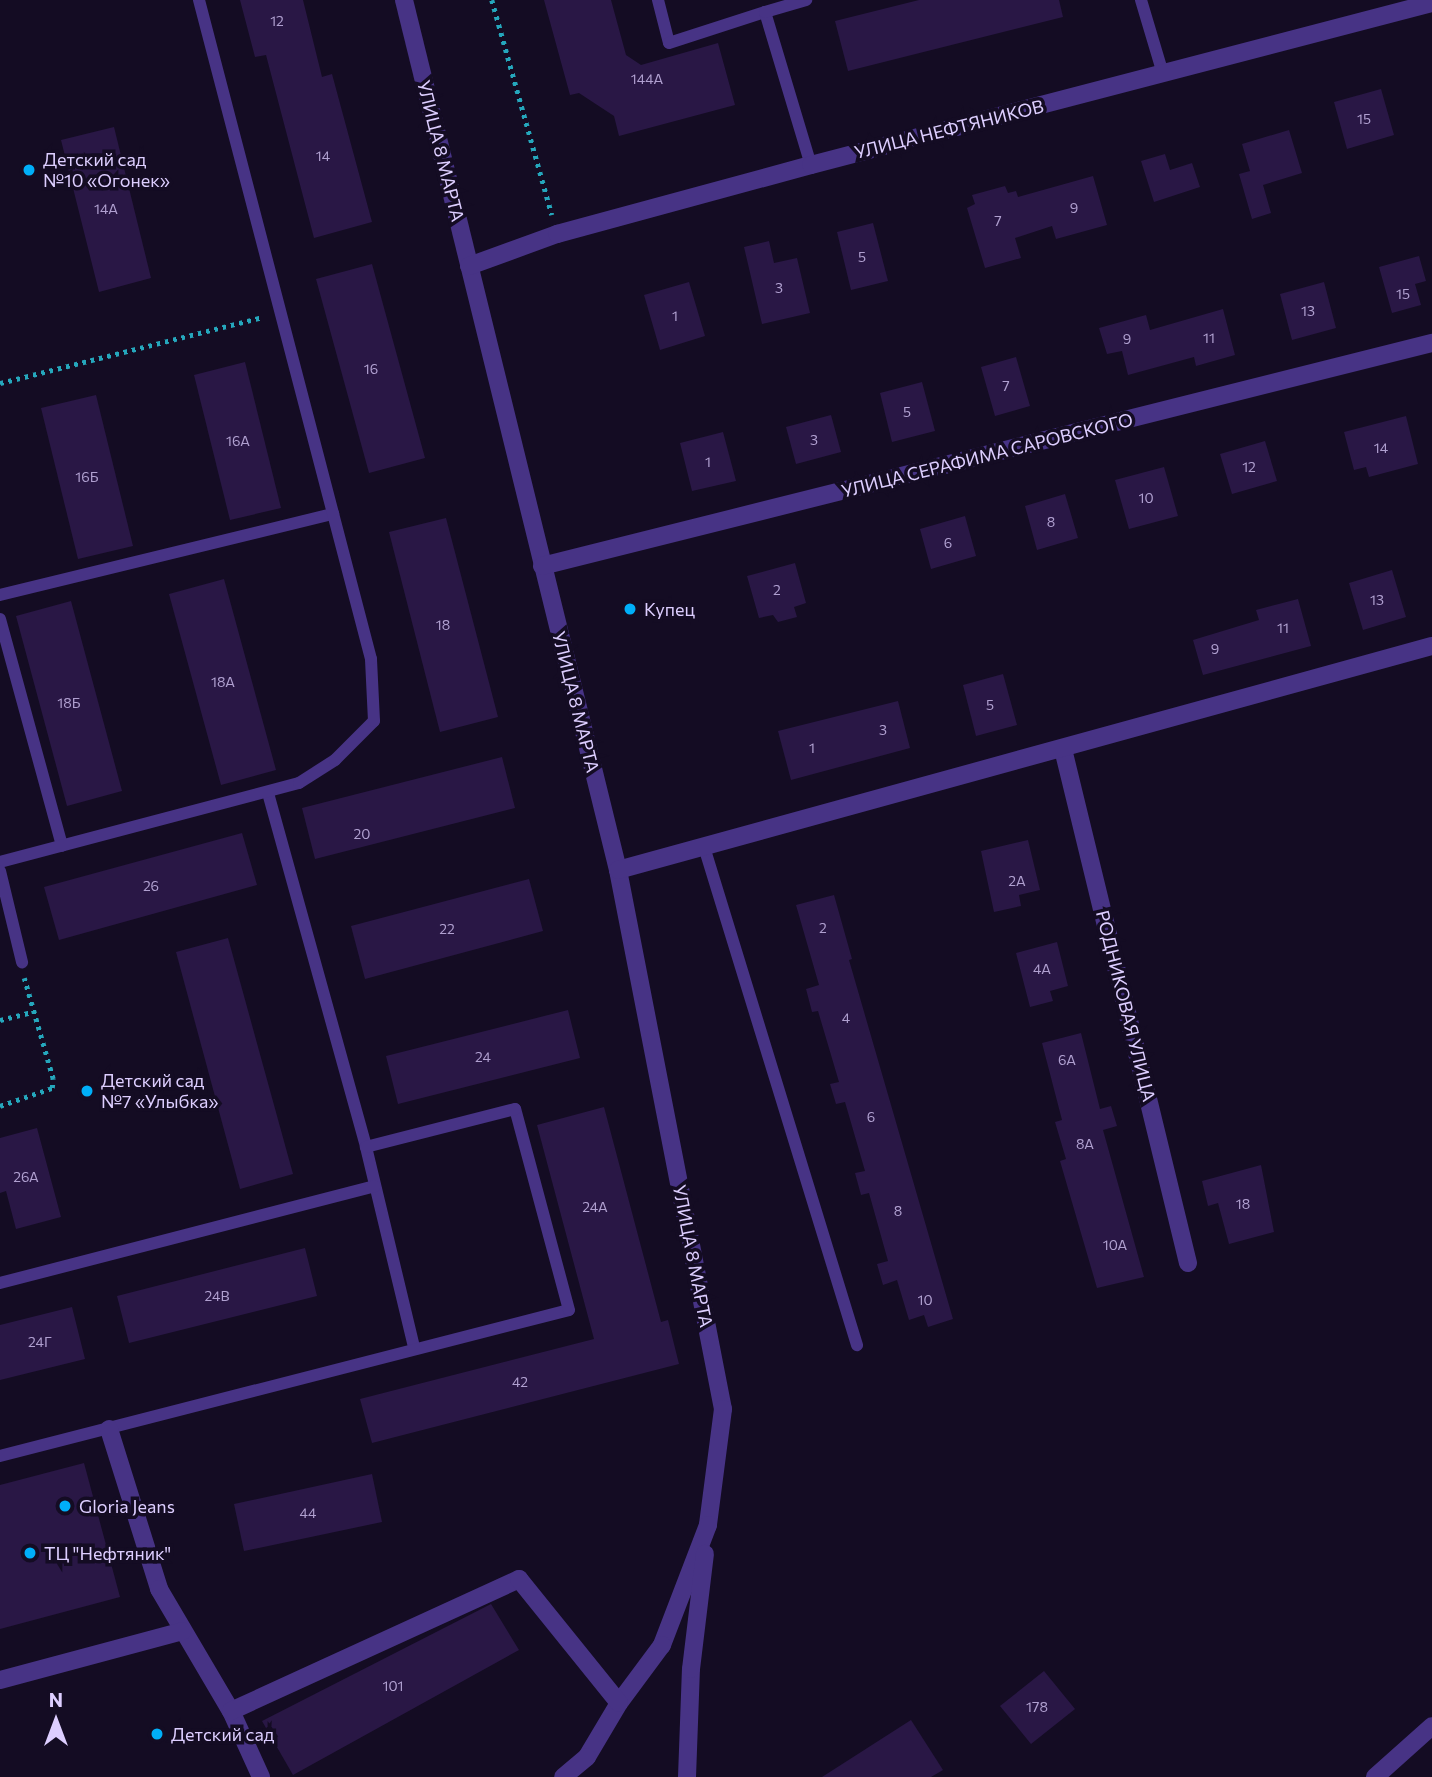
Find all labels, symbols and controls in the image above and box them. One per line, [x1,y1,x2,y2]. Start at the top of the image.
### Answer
house number: 12 [270,13,284,29]
house number: 144А [631,71,663,87]
street label: УЛИЦА 8 МАРТА [413,78,469,224]
street label: УЛИЦА НЕФТЯНИКОВ [852,95,1046,163]
house number: 15 [1357,111,1371,127]
house number: 14 [316,148,330,164]
place label: Детский сад №10 «Огонек» [43,149,170,192]
marker: Детский сад №10 «Огонек» [21,162,37,178]
house number: 9 [1070,200,1078,216]
house number: 14А [94,201,118,217]
house number: 7 [994,213,1002,229]
house number: 5 [858,249,866,265]
house number: 3 [775,280,783,296]
house number: 15 [1396,286,1410,302]
house number: 13 [1301,303,1315,319]
house number: 1 [672,308,678,324]
house number: 11 [1203,330,1215,346]
house number: 9 [1123,331,1131,347]
house number: 16 [364,361,378,377]
house number: 7 [1002,378,1010,394]
house number: 5 [903,404,911,420]
street label: УЛИЦА СЕРАФИМА САРОВСКОГО [839,408,1135,502]
house number: 3 [810,432,818,448]
house number: 16А [226,433,250,449]
house number: 14 [1374,440,1388,456]
house number: 1 [705,454,711,470]
house number: 12 [1242,459,1256,475]
house number: 16Б [75,469,99,485]
house number: 10 [1138,490,1154,506]
house number: 8 [1047,514,1055,530]
house number: 6 [944,535,952,551]
house number: 2 [773,582,781,598]
house number: 13 [1370,592,1384,608]
place label: Купец [644,598,695,620]
marker: Купец [622,601,638,617]
house number: 18 [436,617,450,633]
house number: 11 [1277,620,1289,636]
street label: УЛИЦА 8 МАРТА [548,629,604,775]
house number: 9 [1211,641,1219,657]
house number: 18А [211,674,235,690]
house number: 18Б [57,695,81,711]
house number: 5 [986,697,994,713]
house number: 3 [879,722,887,738]
house number: 1 [809,740,815,756]
house number: 20 [354,826,370,842]
house number: 2А [1008,873,1026,889]
house number: 26 [143,878,159,894]
street label: РОДНИКОВАЯ УЛИЦА [1092,908,1160,1104]
house number: 2 [819,920,827,936]
house number: 22 [439,921,455,937]
house number: 4А [1033,961,1051,977]
house number: 4 [842,1010,850,1026]
house number: 24 [475,1049,491,1065]
house number: 6А [1058,1052,1076,1068]
place label: Детский сад №7 «Улыбка» [101,1070,219,1112]
marker: Детский сад №7 «Улыбка» [79,1083,95,1099]
house number: 6 [867,1109,875,1125]
house number: 8А [1076,1136,1094,1152]
house number: 26А [13,1169,39,1185]
street label: УЛИЦА 8 МАРТА [669,1183,717,1329]
house number: 18 [1236,1196,1250,1212]
house number: 24А [582,1199,608,1215]
house number: 8 [894,1203,902,1219]
house number: 10А [1103,1237,1127,1253]
house number: 24В [205,1288,229,1304]
house number: 10 [917,1292,933,1308]
house number: 24Г [28,1334,52,1350]
house number: 42 [512,1374,528,1390]
place label: Gloria Jeans [79,1495,175,1517]
marker: Gloria Jeans [57,1498,73,1514]
house number: 44 [300,1505,316,1521]
place label: ТЦ "Нефтяник" [44,1542,171,1564]
marker: ТЦ "Нефтяник" [22,1545,38,1561]
house number: 101 [382,1678,404,1694]
north arrow [21,1686,91,1756]
text: N [49,1688,63,1711]
house number: 178 [1026,1699,1048,1715]
place label: Детский сад [171,1723,274,1745]
marker: Детский сад [149,1726,165,1742]

